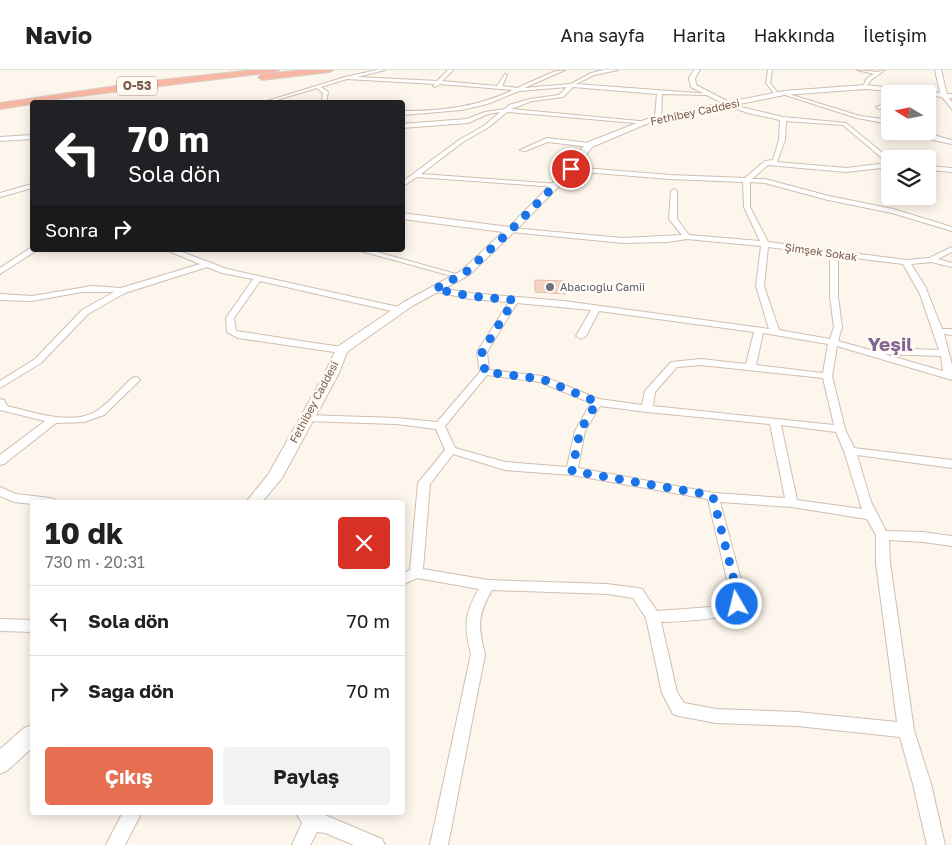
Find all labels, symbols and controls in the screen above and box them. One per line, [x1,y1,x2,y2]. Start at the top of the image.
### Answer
text: Navio [25,20,92,49]
text: Ana sayfa [561,24,645,46]
text: Harita [673,24,726,46]
text: Hakkında [754,24,835,46]
text: İletişim [863,24,927,46]
road number: O-53 [117,77,157,96]
north arrow [881,85,936,140]
map controls [881,85,936,205]
street label: Fethibey Caddesi [649,96,741,127]
text: 70 m [128,118,209,160]
icon: left [45,120,110,185]
pin [550,148,592,190]
button: layers [881,150,936,205]
icon: arrive [557,155,585,183]
text: Sola dön [128,160,221,187]
icon: right [108,215,136,243]
text: Sonra [45,218,98,241]
street label: Şimşek Sokak [784,240,858,263]
place label: Abacıoğlu Camii [560,280,645,293]
marker: Abacıoğlu Camii [544,281,556,293]
district label: Yeşil [867,332,913,355]
street label: Fethibey Caddesi [286,358,341,445]
text: 10 dk [45,515,123,551]
button: close [338,517,390,569]
text: 730 m · 20:31 [45,552,145,572]
position arrow [710,577,762,629]
icon: left [45,607,73,635]
text: Sola dön [88,609,169,632]
text: 70 m [347,609,390,632]
icon: right [45,677,73,705]
text: Sağa dön [88,679,174,702]
text: 70 m [347,679,390,702]
button: Çıkış [45,747,213,805]
button: Paylaş [223,747,390,805]

